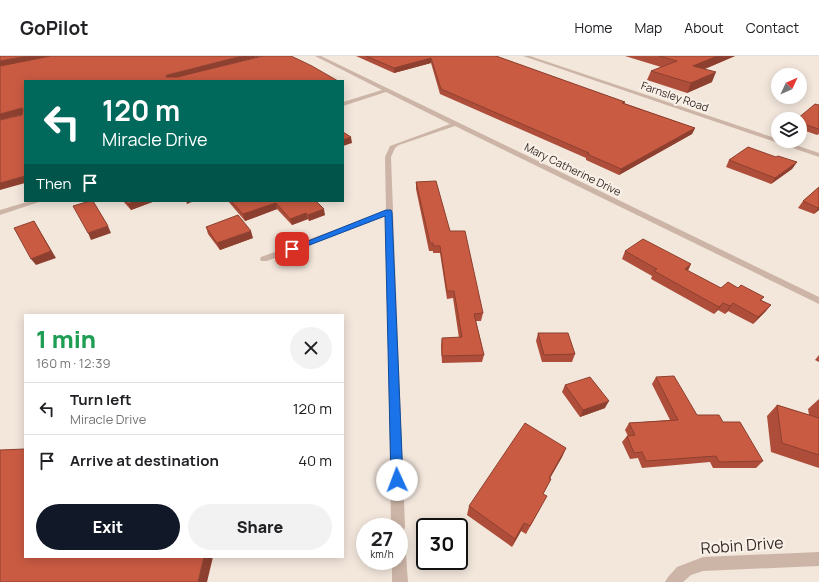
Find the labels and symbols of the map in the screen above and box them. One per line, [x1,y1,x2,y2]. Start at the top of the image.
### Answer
north arrow [771,68,807,104]
street label: Farnsley Road [639,77,711,115]
street label: Mary Catherine Drive [522,139,624,199]
pin [275,232,309,266]
position arrow [376,459,418,501]
speed limit sign: 30 [416,518,468,570]
street label: Robin Drive [700,531,784,559]

